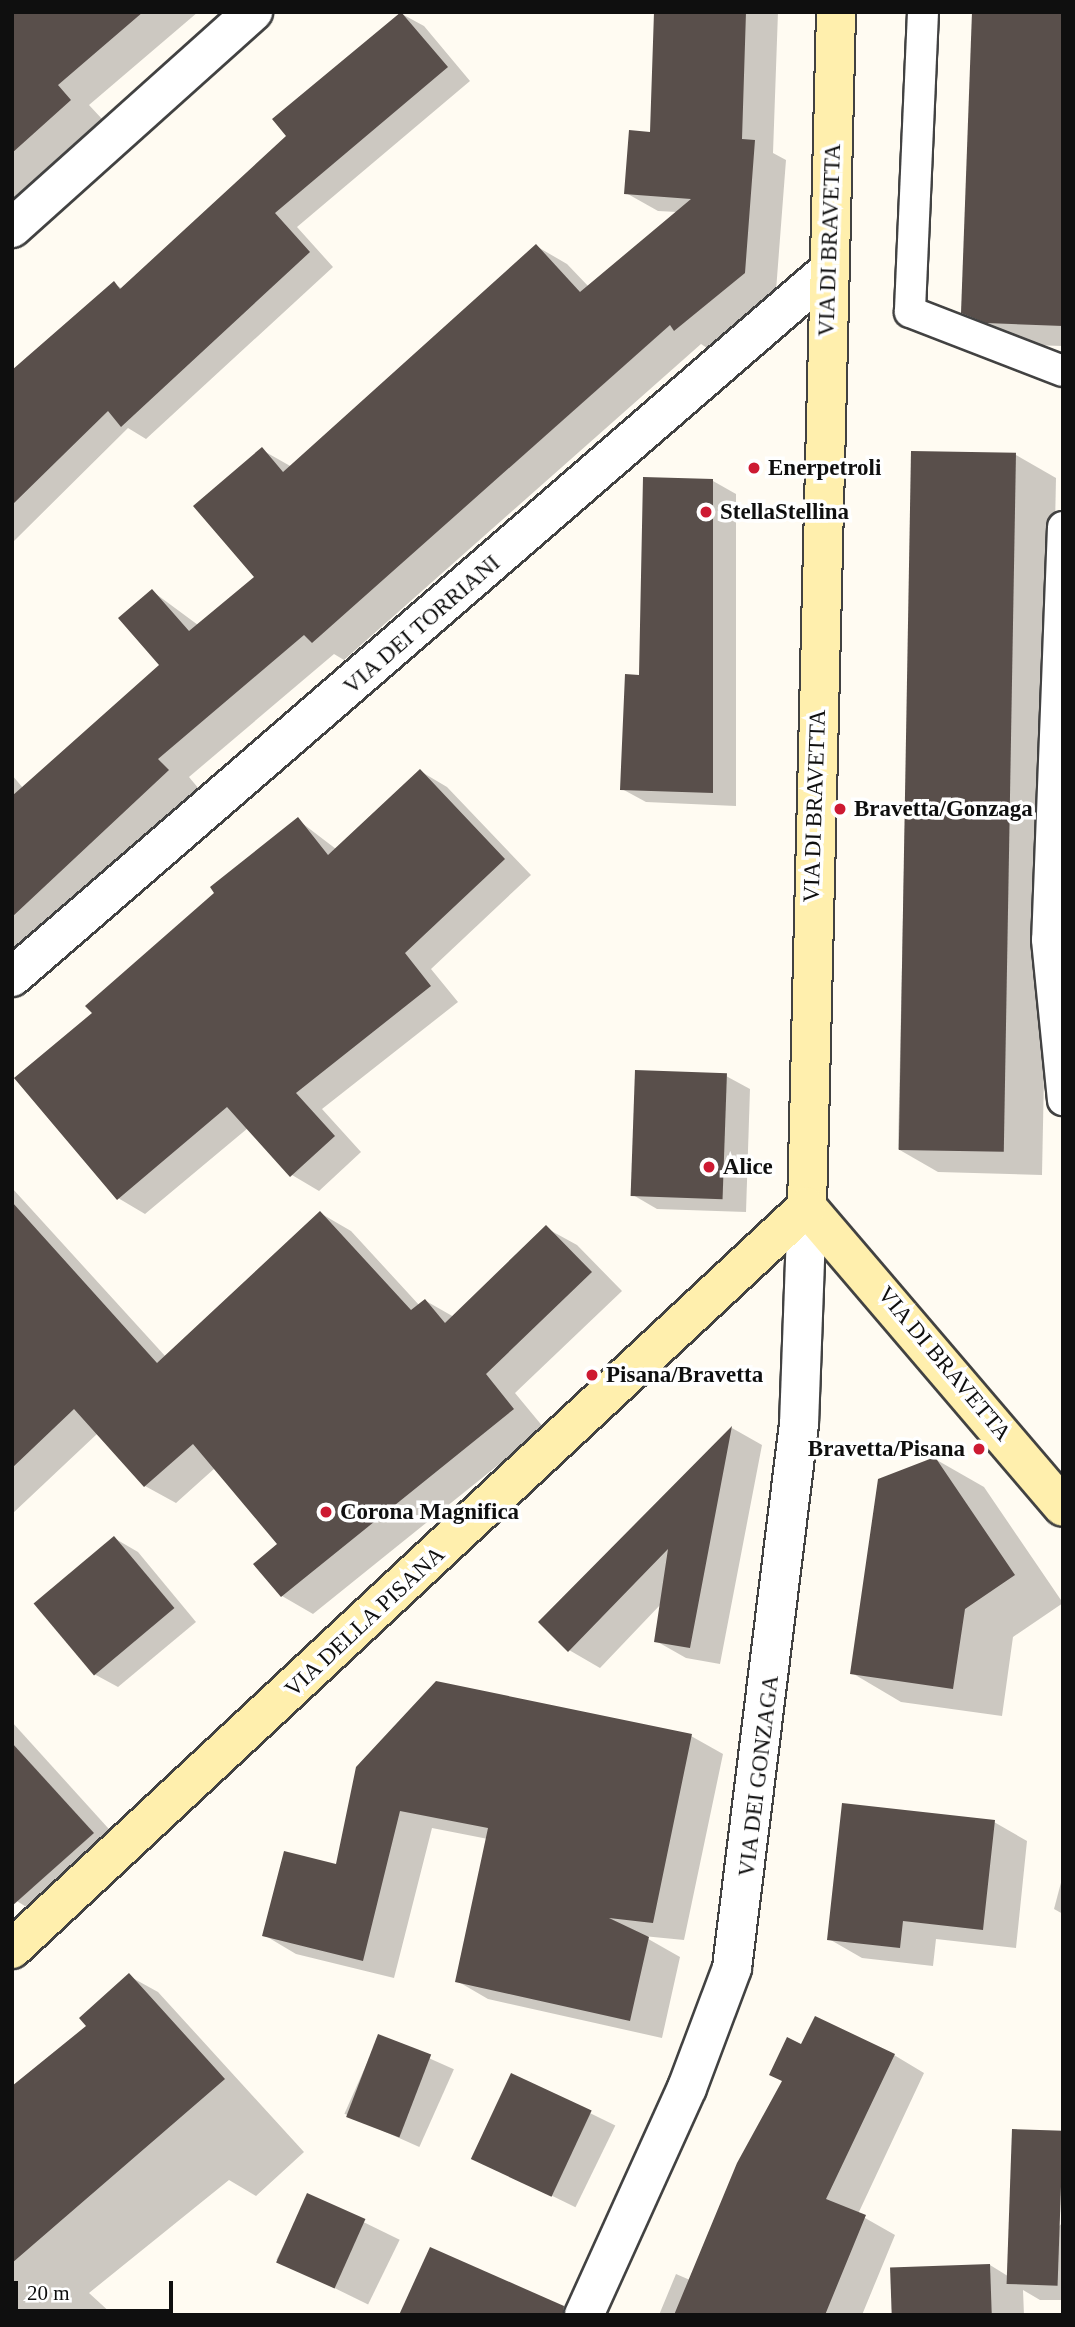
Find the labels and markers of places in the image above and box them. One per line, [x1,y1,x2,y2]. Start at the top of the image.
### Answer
place label: Enerpetroli [768,454,881,482]
marker: Enerpetroli [746,460,762,476]
place label: StellaStellina [720,498,849,526]
marker: StellaStellina [698,504,714,520]
place label: Bravetta/Gonzaga [854,795,1033,823]
marker: Bravetta/Gonzaga [832,801,848,817]
place label: Alice [723,1153,773,1181]
marker: Alice [701,1159,717,1175]
place label: Pisana/Bravetta [606,1361,763,1389]
marker: Pisana/Bravetta [584,1367,600,1383]
place label: Bravetta/Pisana [808,1435,965,1463]
marker: Bravetta/Pisana [971,1441,987,1457]
place label: Corona Magnifica [340,1498,519,1526]
marker: Corona Magnifica [318,1504,334,1520]

